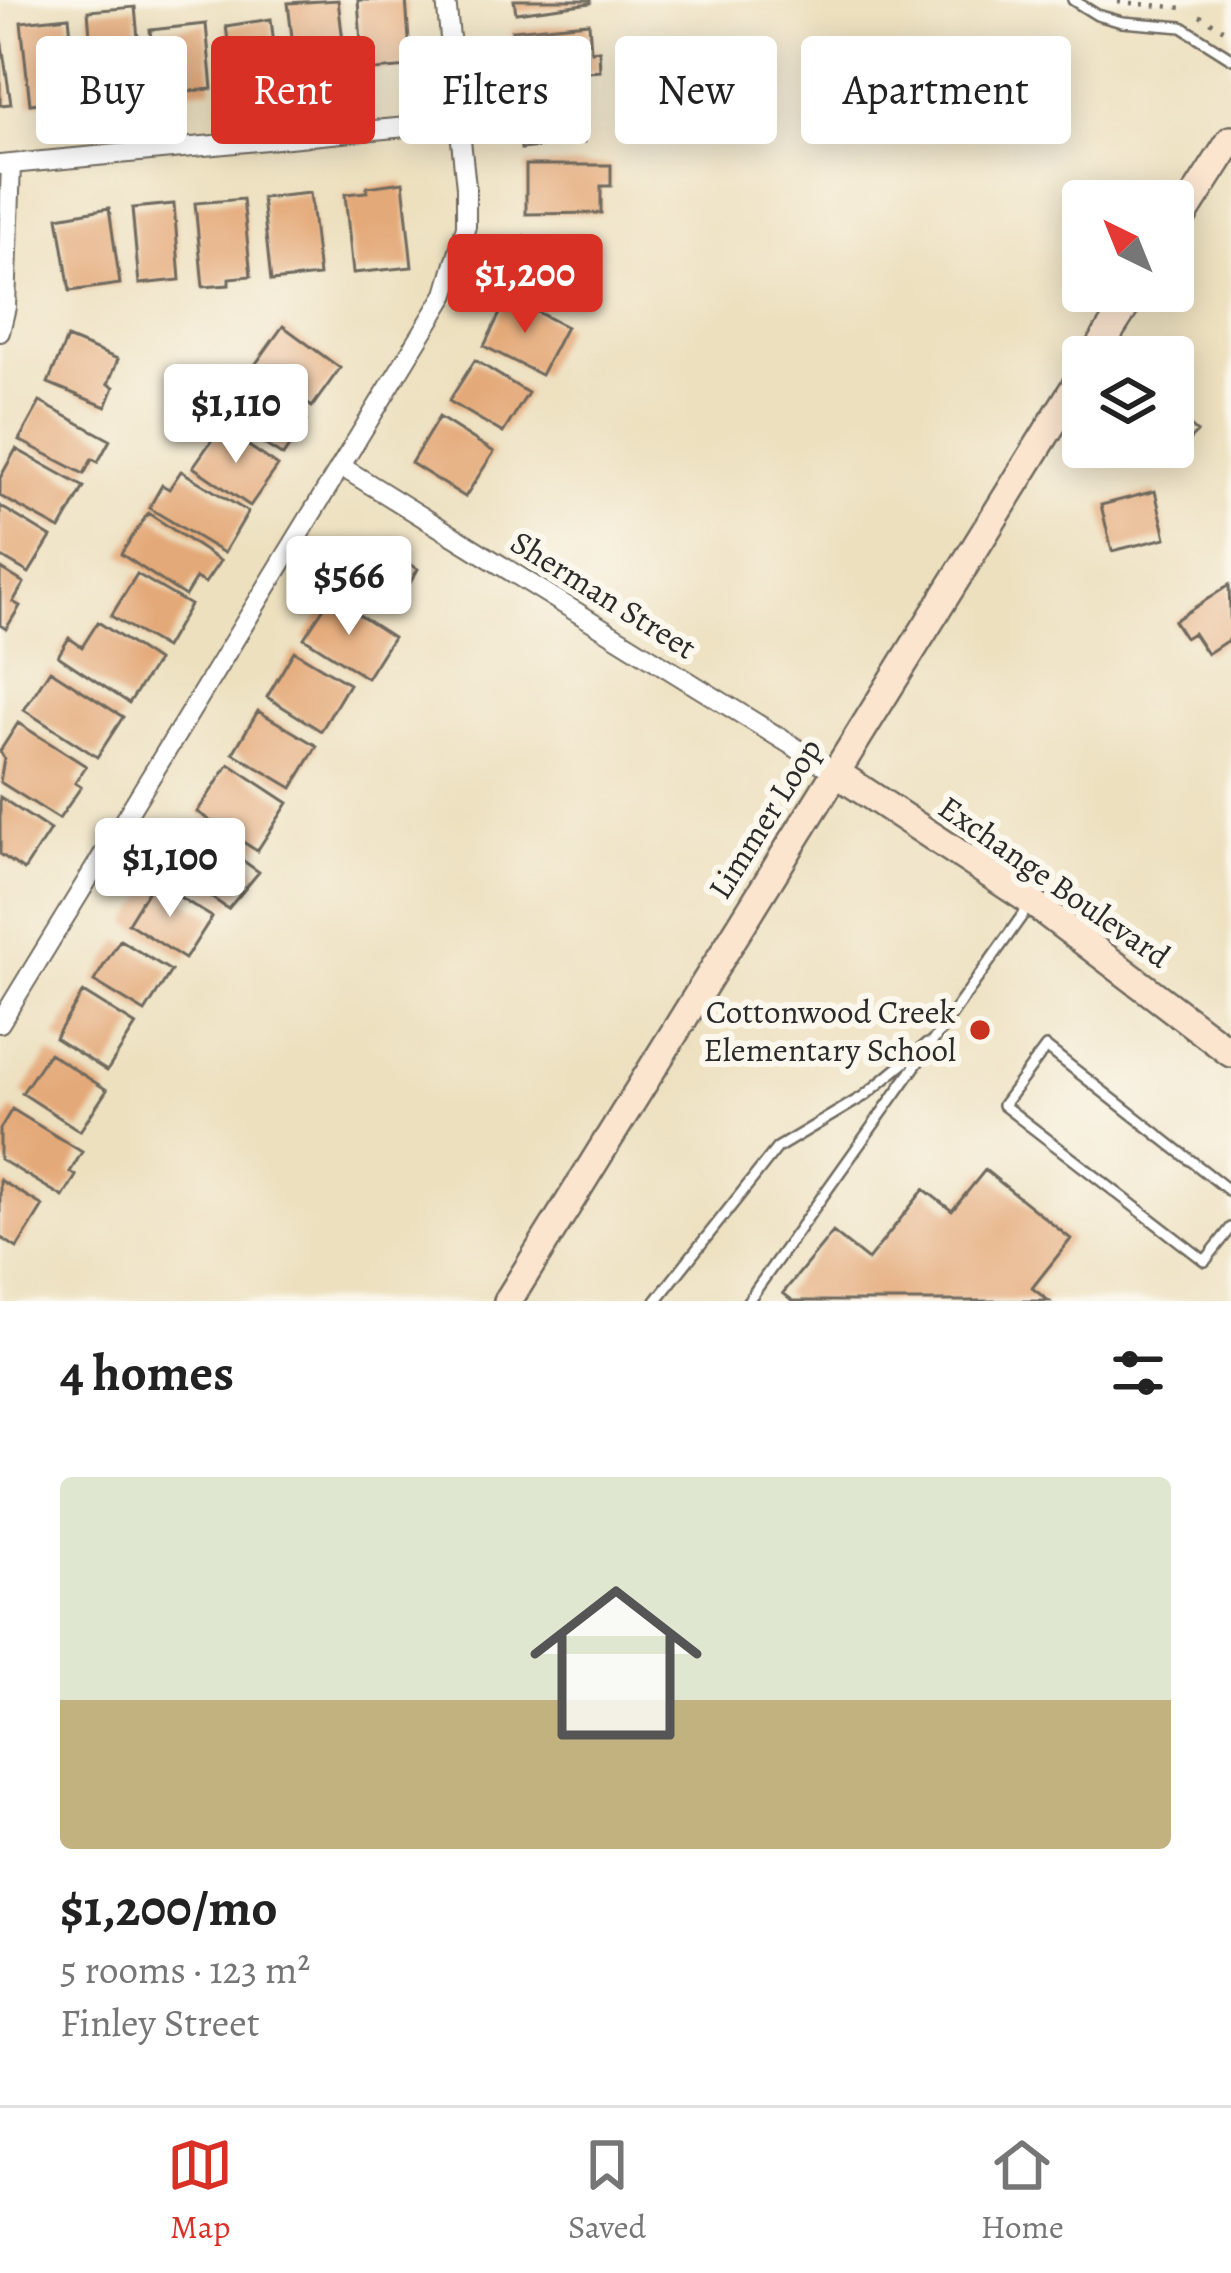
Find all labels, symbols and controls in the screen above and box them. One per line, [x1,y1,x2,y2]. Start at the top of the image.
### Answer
chip: Buy [36,36,187,144]
chip: Rent [211,36,375,144]
chip: Filters [399,36,591,144]
chip: New [615,36,777,144]
chip: Apartment [801,36,1071,144]
north arrow [1062,180,1194,312]
map controls [1062,180,1194,468]
pin: $1,200 [427,234,623,336]
text: $1,200 [475,246,575,299]
button: layers [1062,336,1194,468]
pin: $1,110 [138,364,334,466]
text: $1,110 [191,376,281,429]
street label: Sherman Street [502,519,705,669]
pin: $566 [278,536,420,638]
text: $566 [313,548,385,601]
street label: Limmer Loop [697,729,832,907]
street label: Exchange Boulevard [930,785,1180,978]
pin: $1,100 [72,818,268,920]
text: $1,100 [122,830,218,883]
place label: Cottonwood Creek Elementary School [703,989,956,1072]
marker: Cottonwood Creek Elementary School [967,1017,993,1043]
text: 4 homes [60,1338,234,1408]
icon: filters [1105,1340,1171,1406]
icon: home [508,1555,724,1771]
text: $1,200/mo [60,1873,278,1943]
text: 5 rooms · 123 m² [60,1943,310,1996]
text: Finley Street [60,1996,260,2049]
tab: Map [167,2132,233,2249]
tab: Saved [568,2132,646,2249]
tab: Home [981,2132,1064,2249]

